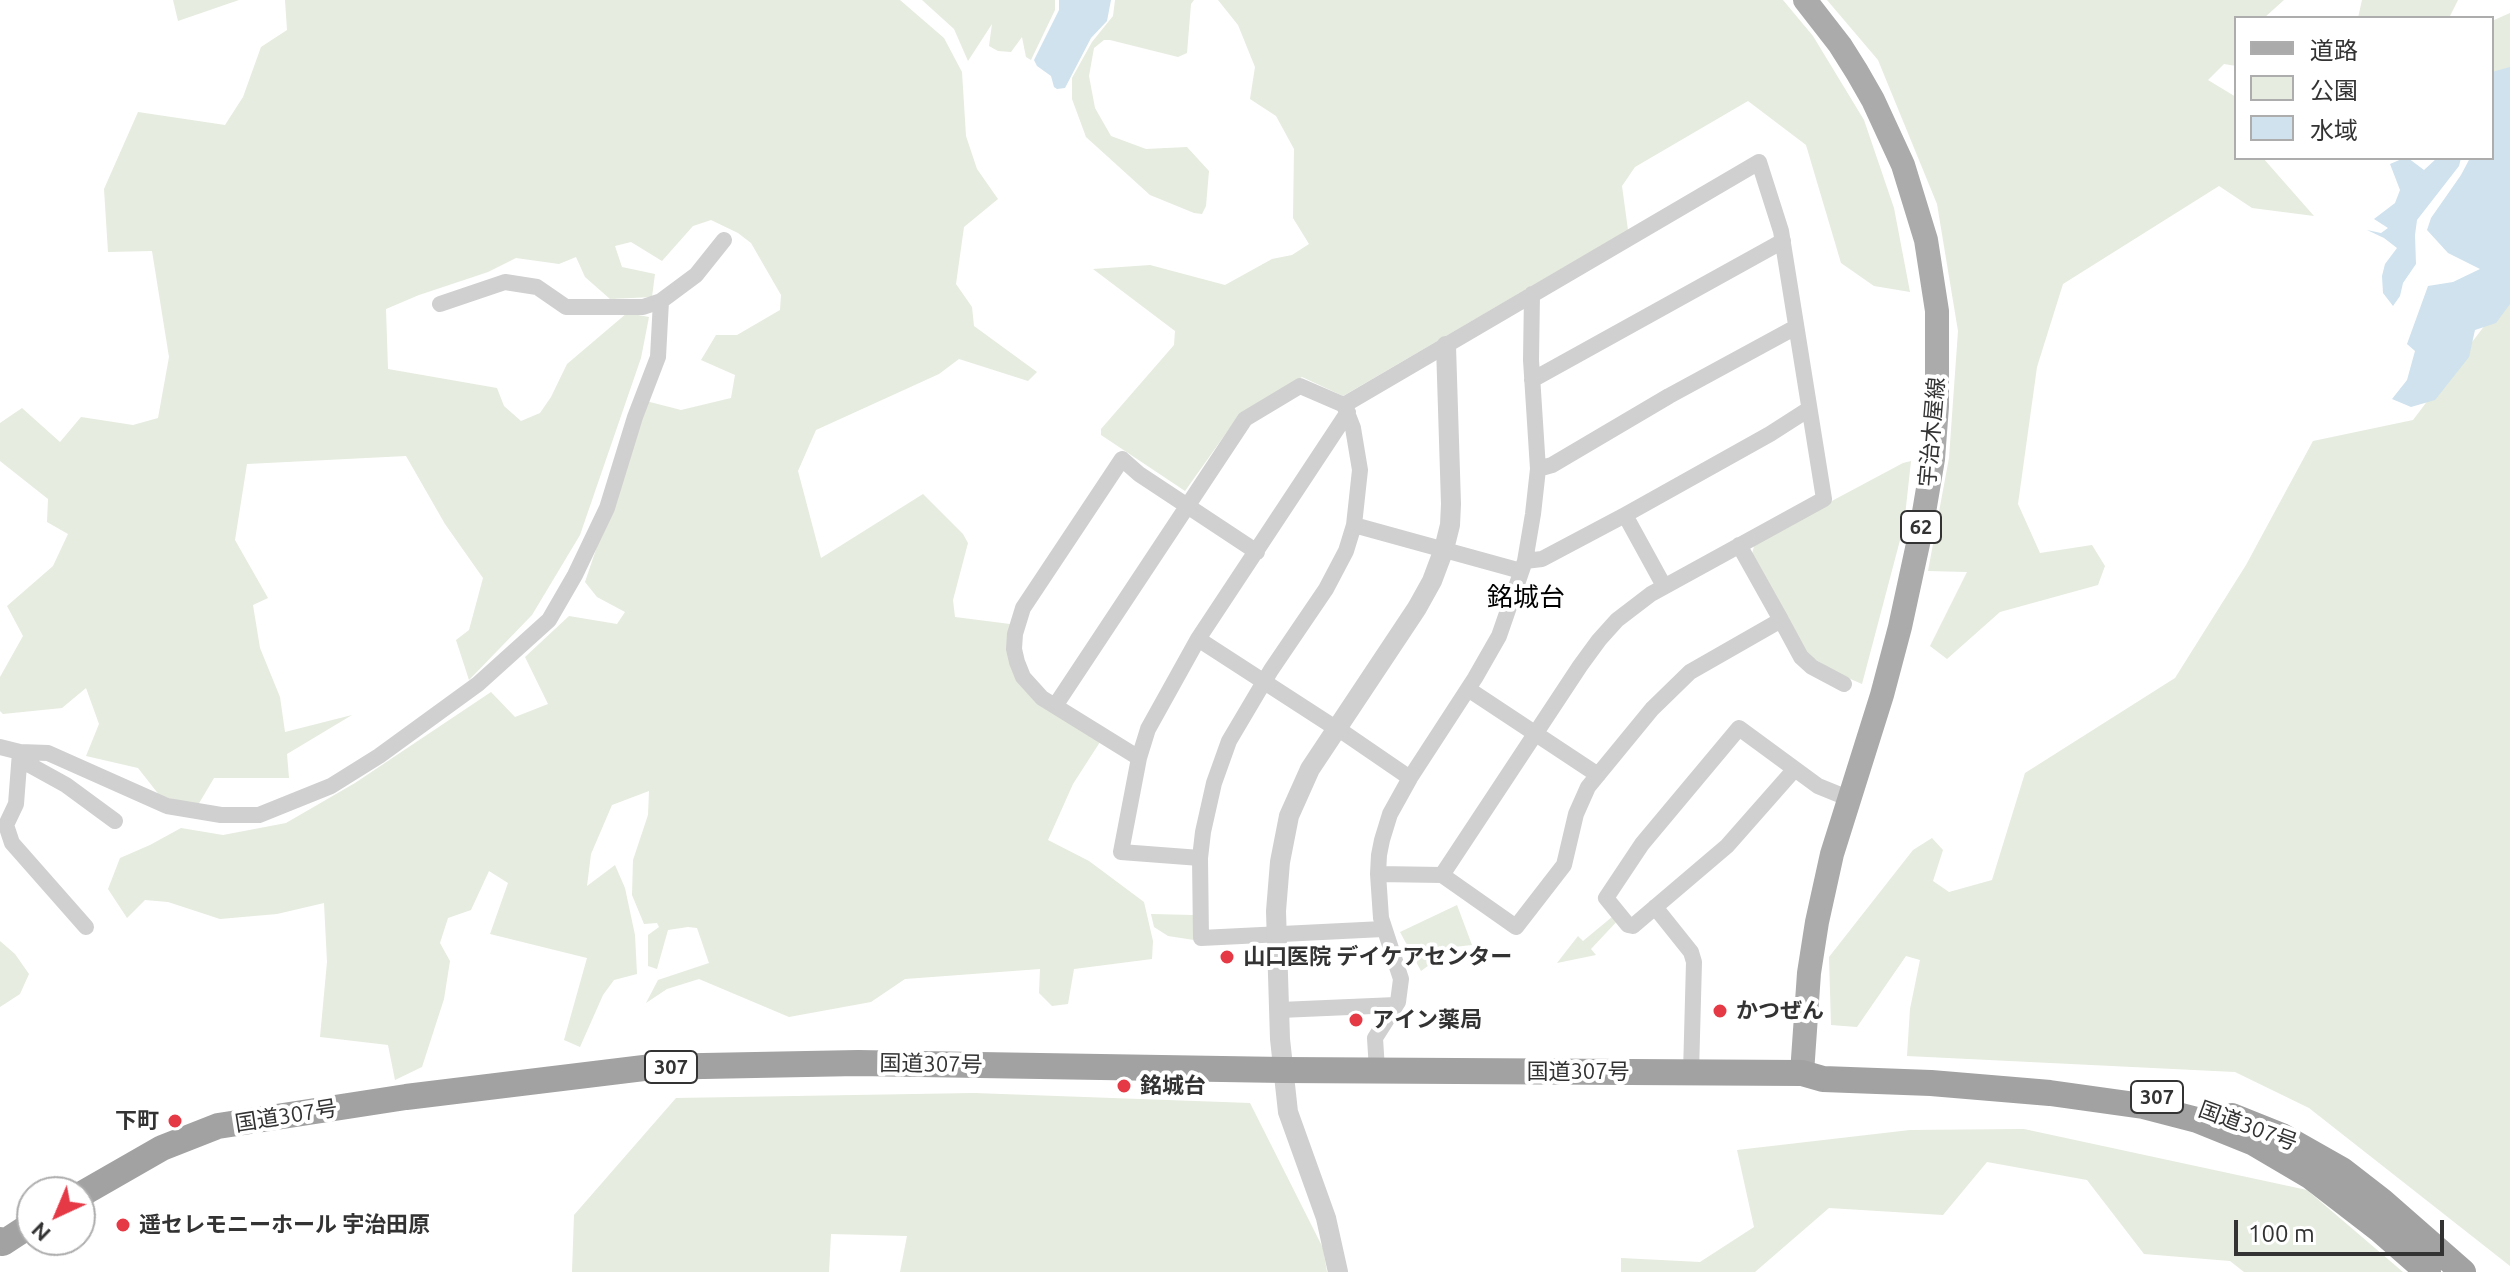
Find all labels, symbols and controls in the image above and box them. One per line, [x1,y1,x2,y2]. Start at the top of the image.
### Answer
legend [2234,16,2494,160]
text: 道路 [2310,37,2358,64]
text: 公園 [2310,77,2358,104]
text: 水域 [2310,117,2358,144]
street label: 宇治木屋線 [1914,376,1950,488]
road number: 62 [1901,511,1941,543]
district label: 銘城台 [1487,581,1565,613]
place label: 山口医院 デイケアセンター [1243,944,1512,970]
marker: 山口医院 デイケアセンター [1218,948,1236,966]
place label: かつぜん [1736,998,1824,1024]
marker: かつぜん [1711,1002,1729,1020]
place label: アイン薬局 [1372,1007,1482,1033]
marker: アイン薬局 [1347,1011,1365,1029]
street label: 国道307号 [879,1050,983,1078]
road number: 307 [645,1051,697,1083]
street label: 国道307号 [1526,1059,1630,1085]
place label: 銘城台 [1140,1073,1206,1099]
marker: 銘城台 [1115,1077,1133,1095]
road number: 307 [2131,1081,2183,1113]
street label: 国道307号 [233,1095,339,1137]
street label: 国道307号 [2195,1096,2301,1156]
place label: 下町 [115,1108,159,1134]
marker: 下町 [166,1112,184,1130]
north arrow [16,1176,96,1256]
scale bar [2238,1204,2448,1254]
place label: 遥セレモニーホール 宇治田原 [139,1212,430,1238]
marker: 遥セレモニーホール 宇治田原 [114,1216,132,1234]
text: N [26,1217,55,1247]
text: 100 m [2248,1220,2315,1247]

